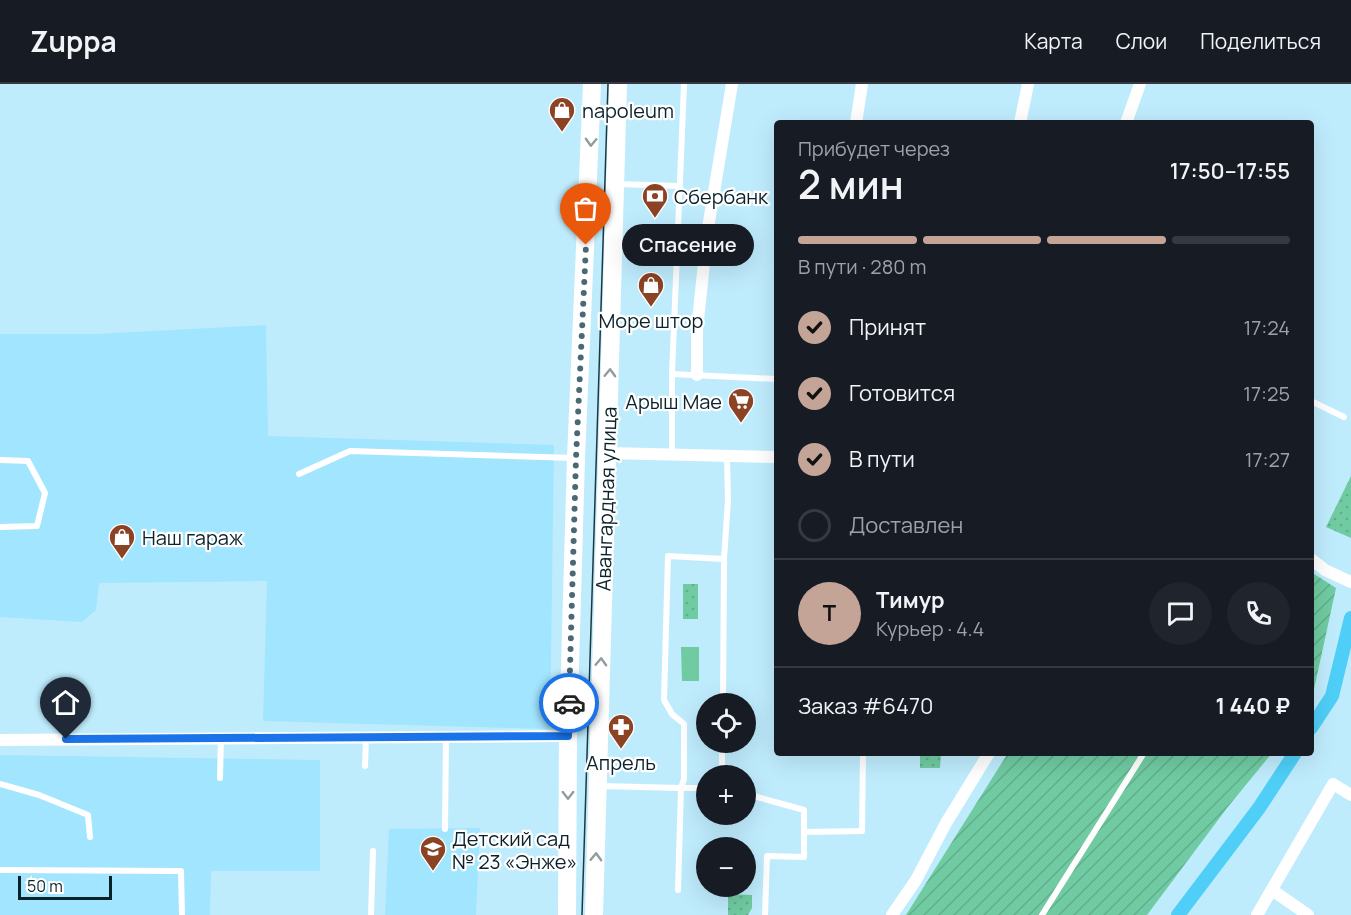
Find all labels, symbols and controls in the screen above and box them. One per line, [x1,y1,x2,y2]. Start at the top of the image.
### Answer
text: Zuppa [30,22,117,60]
text: Карта [1024,27,1083,55]
text: Слои [1116,27,1167,55]
text: Поделиться [1200,27,1321,55]
shop icon: napoleum [547,95,577,133]
place label: napoleum [582,97,674,124]
text: Прибудет через [798,135,950,162]
one-way arrow [584,138,597,147]
text: 17:50–17:55 [1170,156,1290,186]
text: 2 мин [798,157,904,211]
bank icon: Сбербанк [640,181,670,219]
pin [560,183,611,245]
place label: Сбербанк [674,183,769,210]
icon: bag [569,192,602,225]
callout: Спасение [622,224,754,266]
text: Спасение [639,231,737,258]
text: В пути · 280 m [798,253,926,280]
shop icon: Море штор [636,270,666,308]
place label: Море штор [599,307,704,334]
icon: check [798,311,831,344]
text: Принят [849,312,926,342]
text: 17:24 [1243,314,1290,341]
one-way arrow [603,369,616,378]
icon: check [798,377,831,410]
text: Готовится [849,378,955,408]
text: 17:25 [1243,380,1290,407]
supermarket icon: Арыш Мае [726,386,756,424]
place label: Арыш Мае [625,388,722,415]
street label: Авангардная улица [589,406,623,592]
icon: check [798,443,831,476]
text: В пути [849,444,915,474]
text: 17:27 [1245,446,1290,473]
text: Доставлен [849,510,963,540]
shop icon: Наш гараж [107,522,137,560]
place label: Наш гараж [142,524,243,551]
button: chat [1149,582,1212,645]
button: phone [1227,582,1290,645]
text: Тимур [876,585,945,615]
text: Т [823,598,836,628]
text: Курьер · 4.4 [876,615,984,642]
one-way arrow [595,657,608,666]
courier [539,673,599,733]
pin [40,677,91,739]
icon: home [49,686,82,719]
icon: car [553,687,586,720]
text: Заказ #6470 [798,691,933,721]
text: 1 440 ₽ [1216,691,1290,721]
map controls [696,693,756,897]
button: locate [696,693,756,753]
pharmacy icon: Апрель [606,712,636,750]
place label: Апрель [586,749,656,776]
button: + [696,765,756,825]
one-way arrow [562,790,574,799]
place label: Детский сад № 23 «Энже» [452,825,577,875]
school or university icon: Детский сад № 23 «Энже» [418,834,448,872]
button: − [696,837,756,897]
one-way arrow [590,852,602,861]
scale bar [18,873,112,900]
text: 50 m [27,875,63,897]

